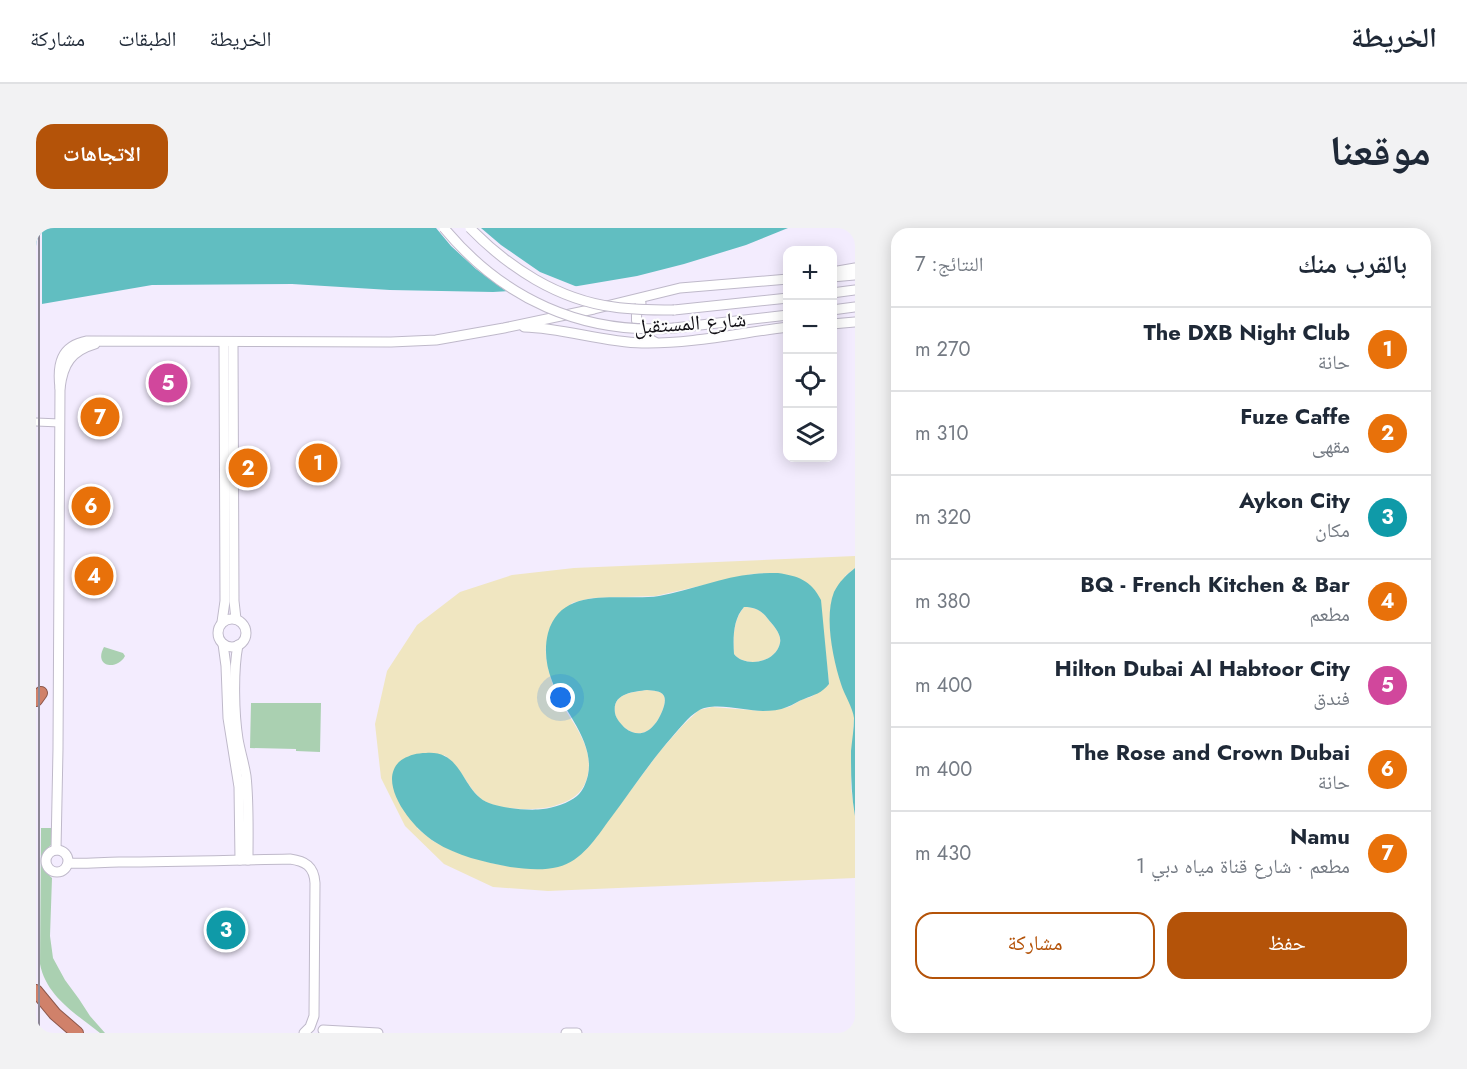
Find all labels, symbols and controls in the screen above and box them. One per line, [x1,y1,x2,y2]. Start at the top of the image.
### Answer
text: الخريطة [1351,17,1437,58]
text: مشاركة [30,24,85,54]
text: الطبقات [118,24,177,54]
text: الخريطة [210,24,271,54]
text: موقعنا [1330,120,1431,181]
button: الاتجاهات [36,124,168,189]
text: بالقرب منك [1298,245,1407,283]
map controls [783,246,837,462]
button: + [783,246,837,300]
text: النتائج: 7 [915,250,983,279]
button: − [783,300,837,354]
street label: شارع المستقبل [633,304,747,342]
text: The DXB Night Club [1144,316,1350,348]
text: 270 m [915,335,971,364]
text: 1 [1382,335,1393,364]
text: حانة [1318,348,1350,377]
button: locate [783,354,837,408]
pin: 5 [148,360,188,406]
pin: 7 [80,394,120,440]
text: Fuze Caffe [1240,400,1350,432]
button: layers [783,408,837,462]
text: 310 m [915,419,969,448]
text: 2 [1381,419,1394,448]
text: مقهى [1312,432,1350,461]
pin: 1 [298,440,338,486]
pin: 2 [228,446,268,490]
pin: 6 [72,484,110,528]
text: Aykon City [1239,484,1350,516]
text: 320 m [915,503,971,532]
text: 3 [1381,503,1394,532]
text: مكان [1315,516,1350,545]
pin: 4 [74,554,114,598]
text: BQ - French Kitchen & Bar [1080,568,1350,600]
text: 380 m [915,587,970,616]
text: 4 [1381,587,1394,616]
text: مطعم [1309,600,1350,629]
text: Hilton Dubai Al Habtoor City [1055,652,1350,684]
text: 400 m [915,671,972,700]
text: 5 [1381,671,1394,700]
your location [546,683,575,712]
text: فندق [1313,684,1350,713]
text: The Rose and Crown Dubai [1072,736,1350,768]
text: 400 m [915,755,972,784]
text: 6 [1381,755,1394,784]
text: حانة [1318,768,1350,797]
text: Namu [1290,820,1350,852]
text: 430 m [915,839,971,868]
text: 7 [1381,839,1394,868]
text: مطعم · شارع قناة مياه دبي 1 [1136,852,1350,881]
pin: 3 [206,908,246,952]
button: مشاركة [915,912,1155,979]
button: حفظ [1167,912,1407,979]

